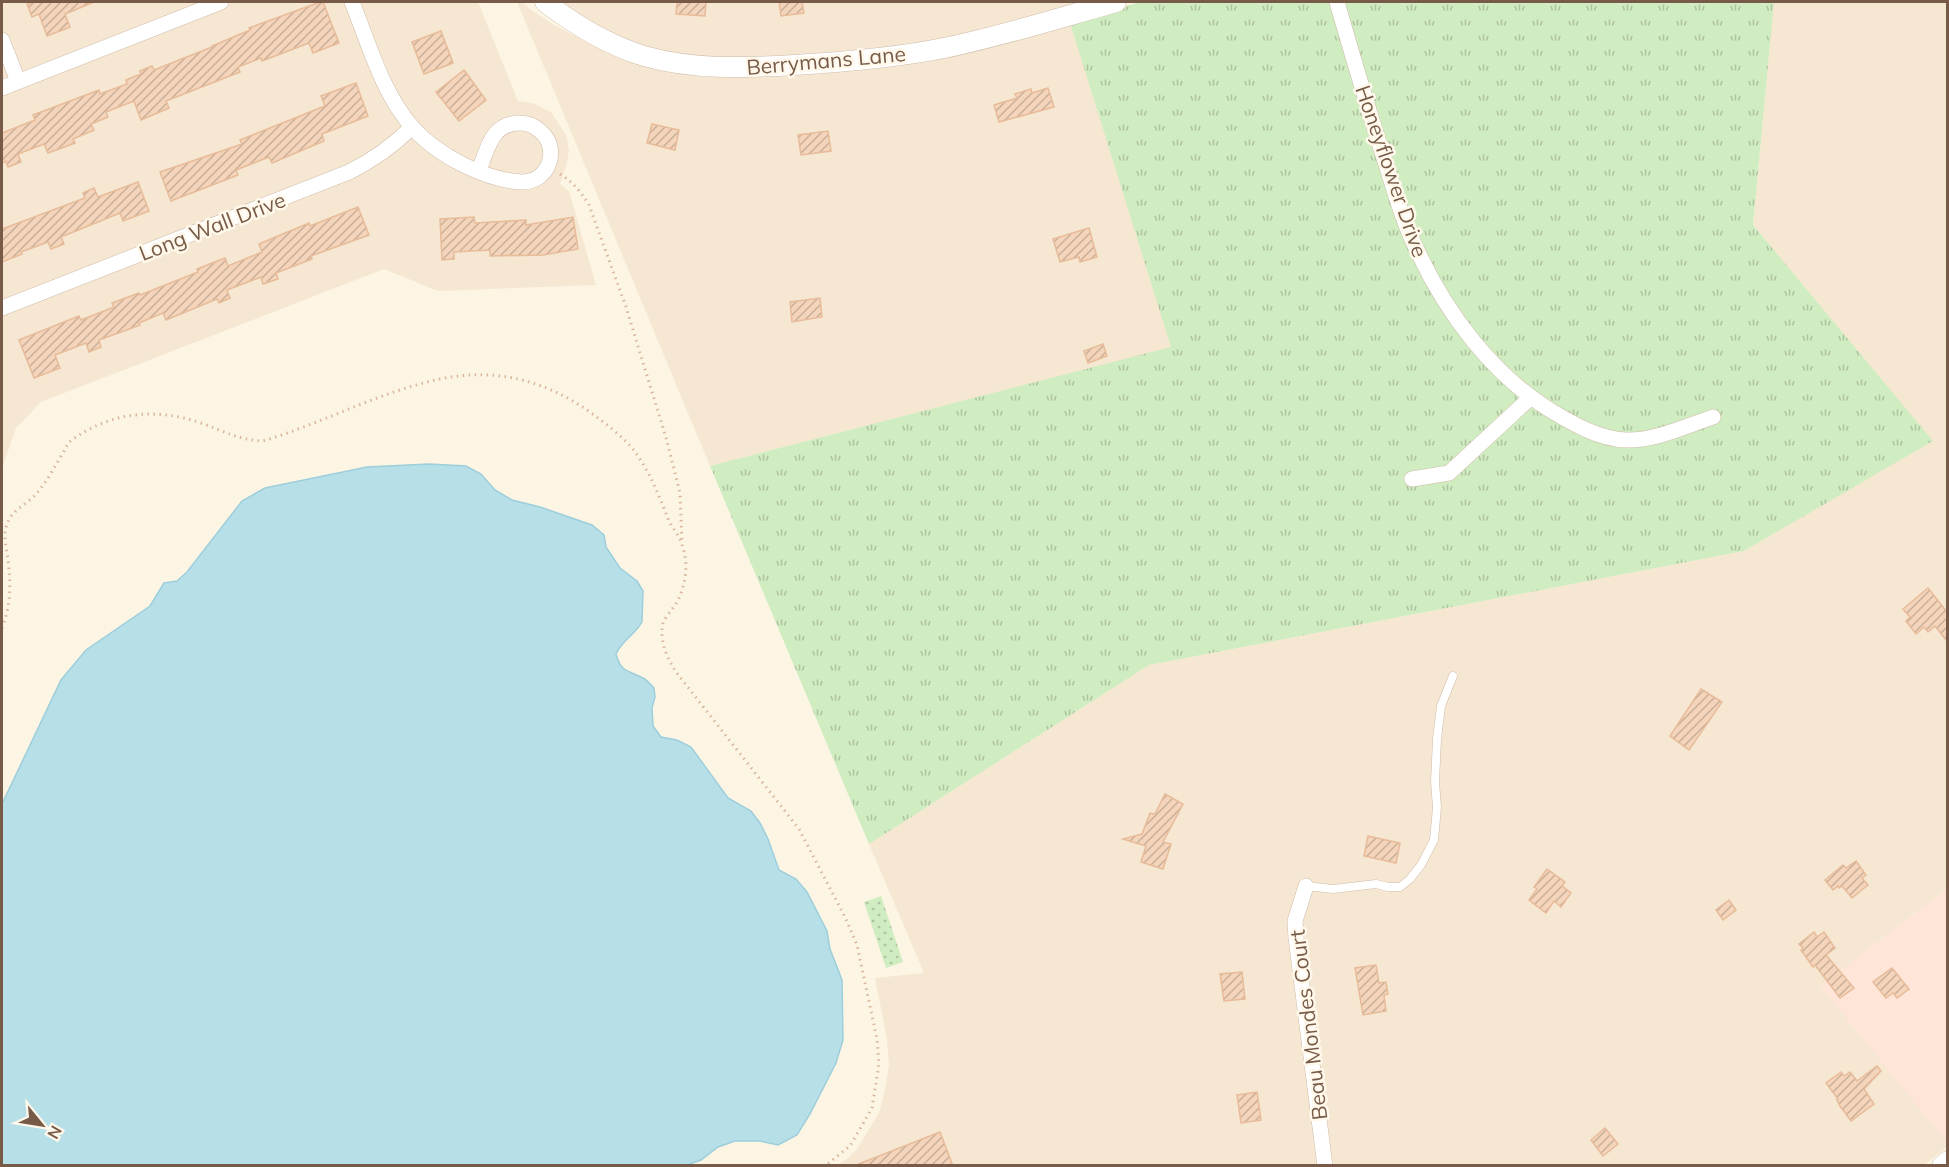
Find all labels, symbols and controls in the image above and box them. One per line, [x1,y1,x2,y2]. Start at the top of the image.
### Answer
street label: Berrymans Lane [745,40,907,80]
street label: Honeyflower Drive [1350,82,1434,260]
street label: Long Wall Drive [135,186,289,266]
street label: Beau Mondes Court [1283,928,1333,1122]
north arrow [12,1095,72,1155]
text: N [43,1122,67,1143]

